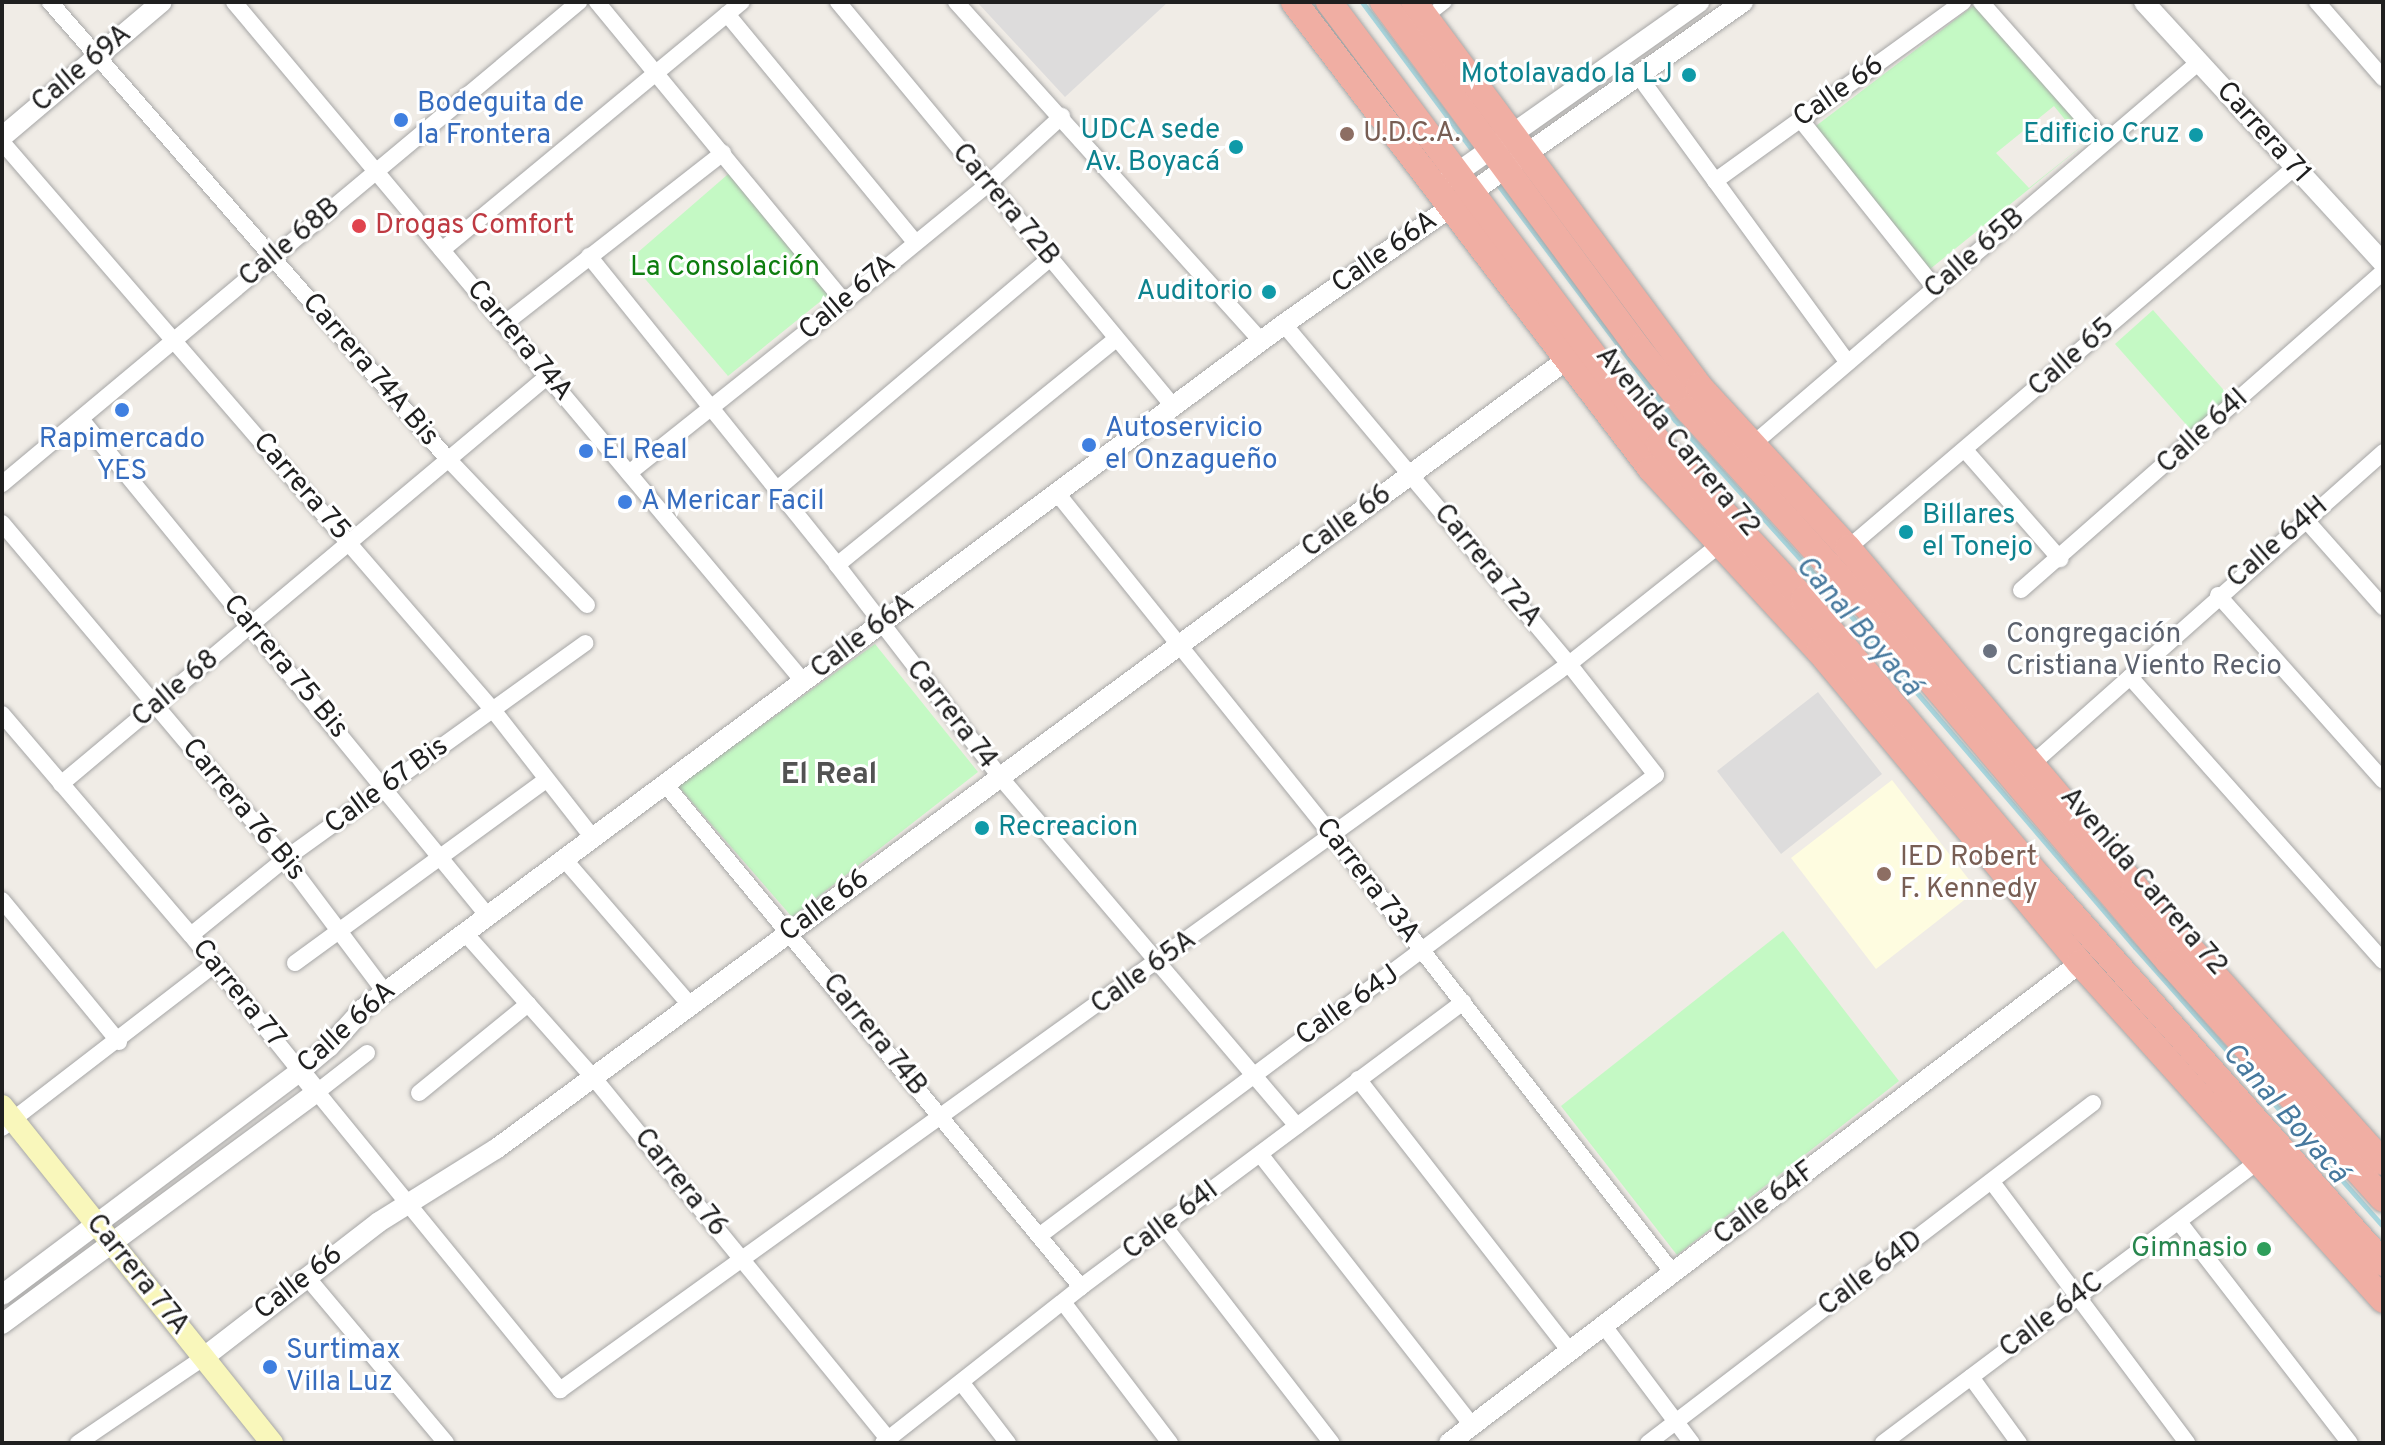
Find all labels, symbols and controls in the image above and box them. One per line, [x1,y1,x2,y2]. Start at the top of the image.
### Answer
street label: Calle 69A [25,18,139,120]
street label: Calle 66 [1787,49,1891,135]
place label: Motolavado la LJ [1460,58,1673,92]
marker: Motolavado la LJ [1680,66,1698,84]
street label: Carrera 71 [2208,75,2318,191]
place label: Bodeguita de la Frontera [417,87,584,153]
marker: Bodeguita de la Frontera [392,111,410,129]
place label: UDCA sede Av. Boyacá [1079,114,1220,180]
place label: U.D.C.A. [1363,117,1461,151]
place label: Edificio Cruz [2023,118,2180,152]
marker: U.D.C.A. [1338,125,1356,143]
marker: Edificio Cruz [2187,126,2205,144]
street label: Carrera 72B [944,136,1066,274]
marker: UDCA sede Av. Boyacá [1227,138,1245,156]
street label: Calle 68B [233,191,347,295]
street label: Calle 65B [1918,201,2032,307]
street label: Calle 66A [1326,205,1444,301]
place label: Drogas Comfort [375,209,574,243]
marker: Drogas Comfort [350,217,368,235]
street label: Calle 67A [793,248,903,348]
park label: La Consolación [630,251,820,285]
street label: Carrera 74A [458,273,580,409]
place label: Auditorio [1136,275,1253,309]
marker: Auditorio [1260,283,1278,301]
street label: Carrera 74A Bis [294,286,446,454]
street label: Calle 65 [2022,311,2122,405]
street label: Avenida Carrera 72 [1587,339,1767,545]
street label: Calle 64I [2150,382,2256,482]
marker: Rapimercado YES [113,401,131,419]
place label: Autoservicio el Onzagueño [1105,412,1278,478]
place label: Rapimercado YES [39,423,205,489]
street label: Carrera 75 [245,426,357,548]
place label: El Real [602,434,688,468]
marker: Autoservicio el Onzagueño [1080,436,1098,454]
marker: El Real [577,442,595,460]
street label: Calle 66 [1296,478,1398,566]
place label: A Mericar Facil [641,485,826,519]
street label: Calle 64H [2221,490,2335,596]
marker: A Mericar Facil [616,493,634,511]
street label: Carrera 72A [1425,497,1549,635]
place label: Billares el Tonejo [1922,499,2034,565]
marker: Billares el Tonejo [1897,523,1915,541]
water label: Canal Boyacá [1786,549,1928,705]
street label: Calle 66A [805,587,921,687]
street label: Carrera 75 Bis [215,588,355,746]
place label: Congregación Cristiana Viento Recio [2006,618,2283,684]
marker: Congregación Cristiana Viento Recio [1981,642,1999,660]
street label: Calle 68 [126,643,226,735]
street label: Carrera 74 [898,653,1004,777]
street label: Calle 67 Bis [318,730,456,842]
street label: Carrera 76 Bis [173,732,313,888]
district label: El Real [781,758,877,794]
street label: Avenida Carrera 72 [2052,781,2234,983]
place label: Recreacion [998,811,1138,845]
street label: Carrera 73A [1307,811,1427,951]
marker: Recreacion [973,819,991,837]
place label: IED Robert F. Kennedy [1900,841,2038,907]
street label: Calle 66 [774,862,876,950]
marker: IED Robert F. Kennedy [1875,865,1893,883]
street label: Calle 65A [1085,924,1203,1022]
street label: Carrera 77 [184,932,292,1056]
street label: Calle 64J [1290,958,1406,1054]
street label: Carrera 74B [814,967,934,1103]
street label: Calle 66A [291,975,403,1081]
water label: Canal Boyacá [2213,1036,2355,1192]
street label: Carrera 76 [626,1121,734,1245]
street label: Calle 64F [1707,1155,1823,1253]
street label: Calle 64I [1116,1174,1226,1268]
street label: Carrera 77A [78,1207,196,1343]
street label: Calle 64D [1812,1224,1930,1324]
place label: Gimnasio [2131,1232,2248,1266]
street label: Calle 66 [248,1238,350,1328]
marker: Gimnasio [2255,1240,2273,1258]
street label: Calle 64C [1993,1266,2111,1366]
place label: Surtimax Villa Luz [286,1334,401,1400]
marker: Surtimax Villa Luz [261,1358,279,1376]

